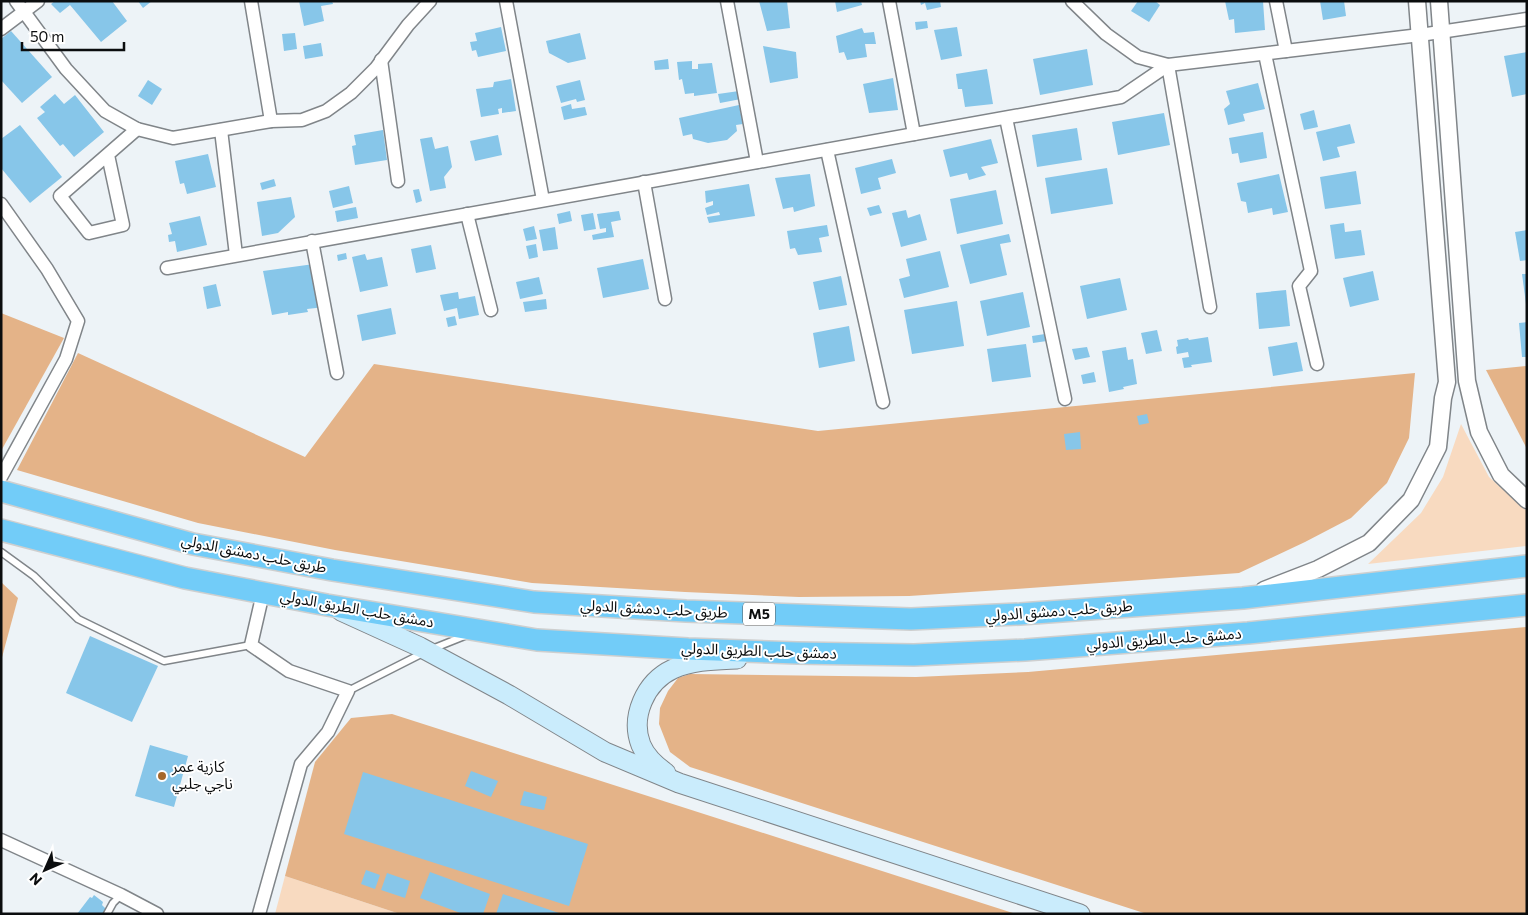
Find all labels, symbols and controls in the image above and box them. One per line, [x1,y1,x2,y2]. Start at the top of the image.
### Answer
scale bar [22,20,125,52]
text: 50 m [30,27,64,45]
street label: طريق حلب دمشق الدولي [179,530,328,579]
street label: دمشق حلب الطريق الدولي [278,586,435,634]
street label: طريق حلب دمشق الدولي [580,595,728,624]
street label: طريق حلب دمشق الدولي [985,596,1133,628]
road number: M5 [743,602,775,626]
street label: دمشق حلب الطريق الدولي [1086,624,1242,656]
street label: دمشق حلب الطريق الدولي [681,638,837,665]
place label: كازية عمر ناجي جلبي [171,757,233,795]
marker: كازية عمر ناجي جلبي [156,770,168,782]
north arrow [20,845,70,895]
text: N [26,870,45,889]

